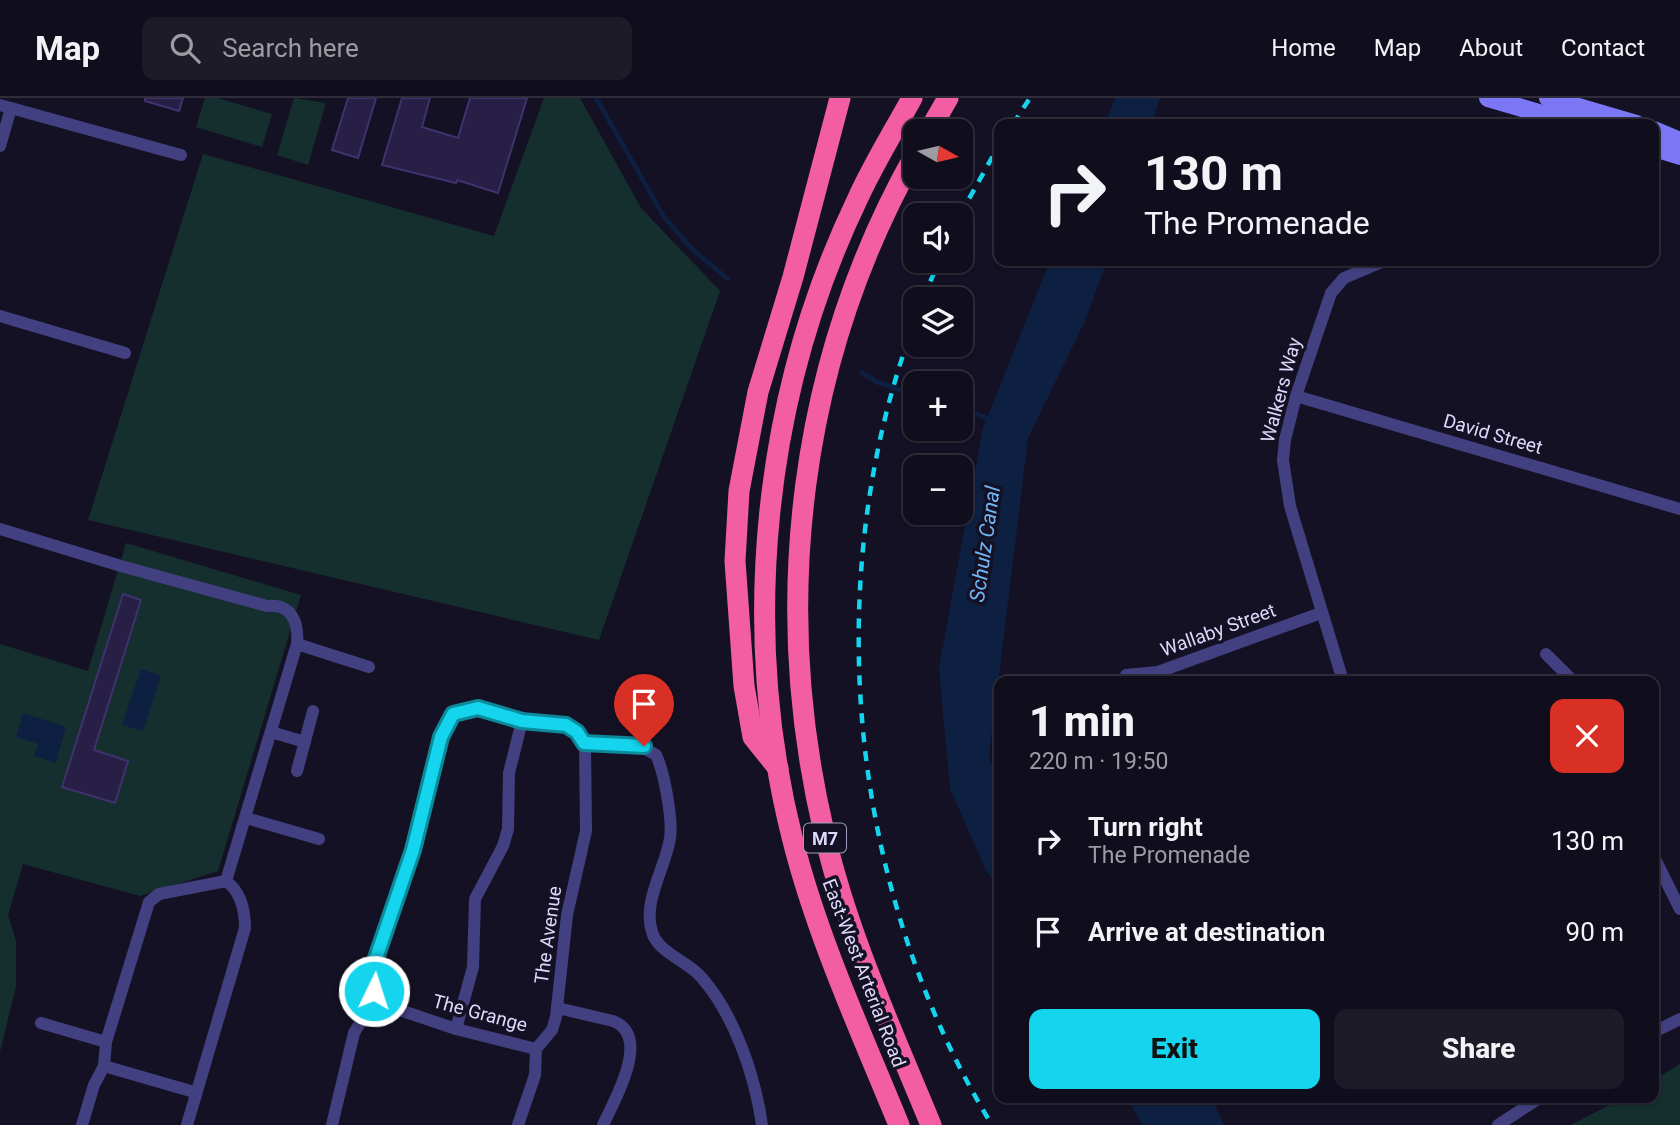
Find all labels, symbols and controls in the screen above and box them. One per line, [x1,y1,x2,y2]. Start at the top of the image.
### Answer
search box [142,17,632,80]
text: Map [35,29,100,68]
icon: search [166,29,204,67]
text: Search here [222,33,359,63]
text: Home [1271,34,1336,62]
text: Map [1374,34,1421,62]
text: About [1459,34,1523,62]
text: Contact [1561,34,1645,62]
north arrow [903,119,973,189]
map controls [903,119,973,525]
text: 130 m [1144,145,1283,202]
icon: right [1029,147,1120,238]
button: sound [903,203,973,273]
text: The Promenade [1144,204,1370,242]
button: layers [903,287,973,357]
street label: Walkers Way [1256,335,1306,445]
button: + [903,371,973,441]
street label: David Street [1441,409,1545,459]
button: − [903,455,973,525]
water label: Schulz Canal [965,483,1005,604]
street label: Wallaby Street [1157,599,1279,661]
pin [614,674,674,746]
icon: arrive [625,685,663,723]
text: 1 min [1029,697,1135,746]
button: close [1550,699,1624,773]
text: 220 m · 19:50 [1029,748,1168,775]
text: Turn right [1088,812,1203,842]
icon: right [1029,822,1067,860]
road number: M7 [804,824,846,852]
text: 130 m [1551,826,1624,856]
text: The Promenade [1088,842,1250,869]
street label: East-West Arterial Road [817,876,911,1070]
street label: The Avenue [530,885,566,985]
icon: arrive [1029,913,1067,951]
text: Arrive at destination [1088,917,1325,947]
text: 90 m [1566,917,1624,947]
position arrow [337,954,411,1028]
street label: The Grange [430,989,530,1037]
button: Exit [1029,1009,1320,1089]
button: Share [1334,1009,1624,1089]

